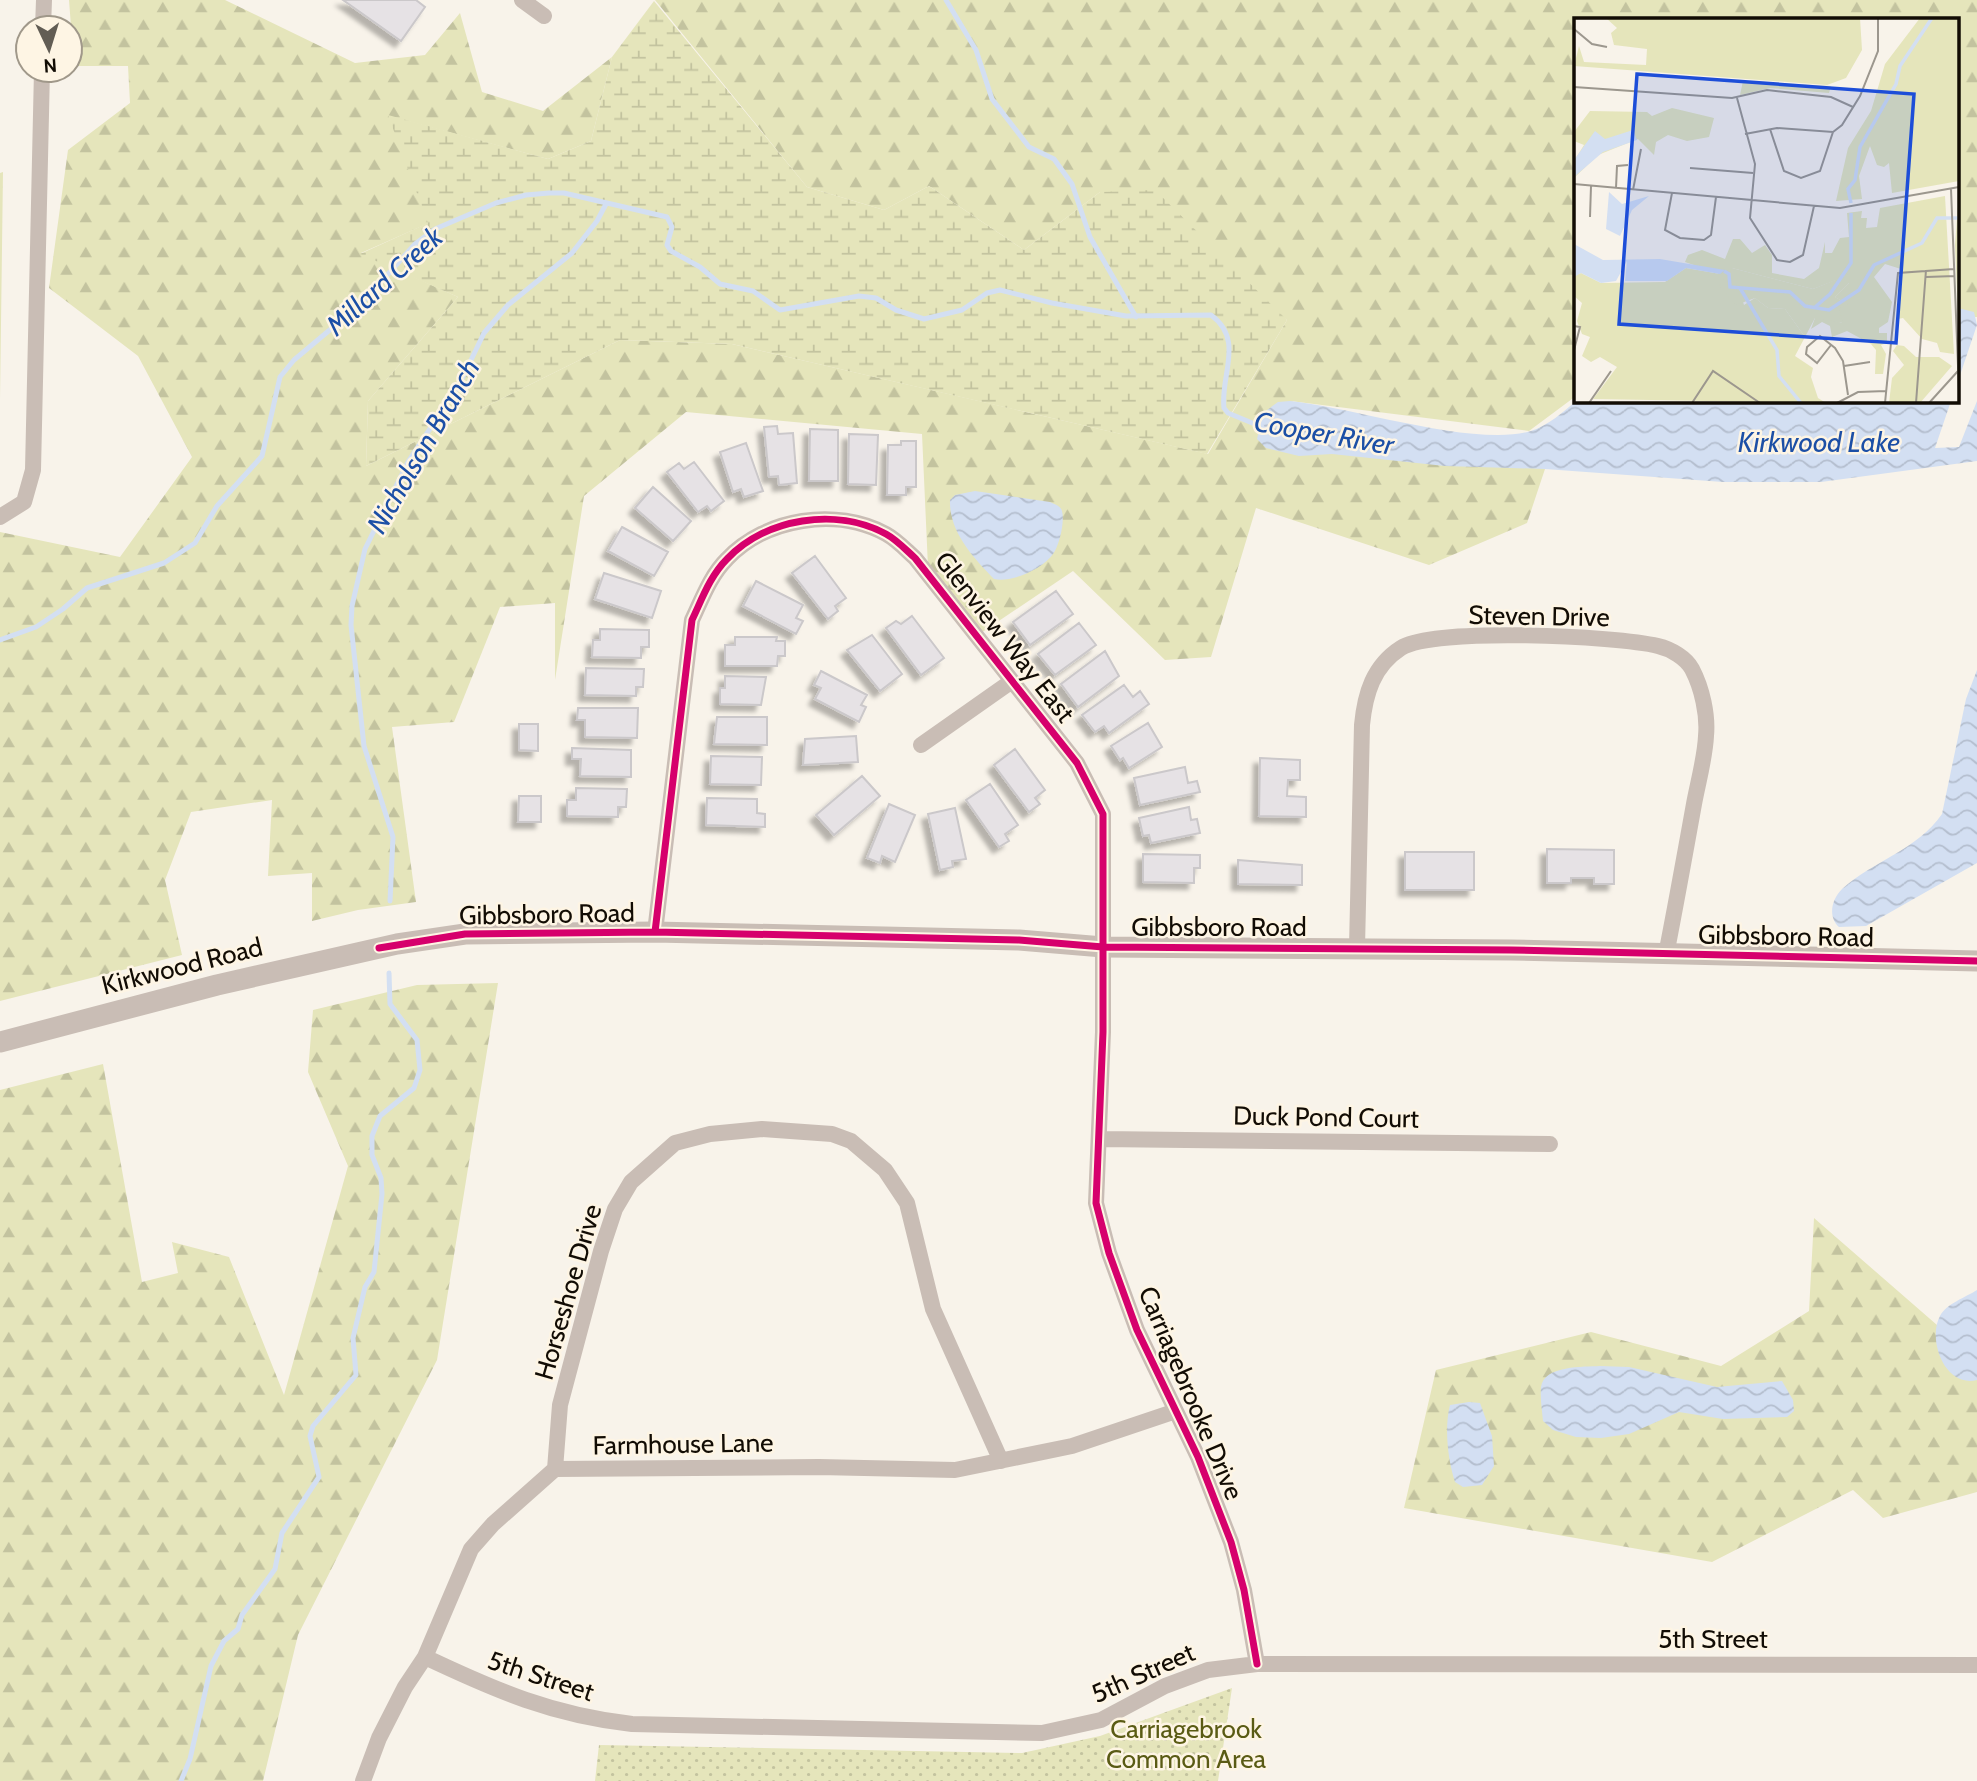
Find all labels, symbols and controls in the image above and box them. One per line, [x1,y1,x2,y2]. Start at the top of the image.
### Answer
north arrow [14,14,84,84]
inset map [1574,18,1960,402]
text: N [43,54,58,77]
water label: Millard Creek [318,219,450,343]
water label: Nicholson Branch [359,353,487,539]
water label: Cooper River [1252,404,1398,462]
water label: Kirkwood Lake [1738,425,1900,459]
street label: Glenview Way East [928,545,1082,729]
street label: Steven Drive [1468,599,1610,633]
street label: Gibbsboro Road [459,896,635,932]
street label: Gibbsboro Road [1131,911,1307,943]
street label: Gibbsboro Road [1698,918,1874,954]
street label: Kirkwood Road [98,931,266,1001]
street label: Duck Pond Court [1233,1099,1419,1135]
street label: Horseshoe Drive [528,1200,608,1384]
street label: Carriagebrooke Drive [1132,1282,1250,1504]
street label: Farmhouse Lane [592,1426,774,1462]
street label: 5th Street [1658,1623,1768,1655]
street label: 5th Street [1086,1636,1200,1710]
street label: 5th Street [484,1644,598,1708]
park label: Carriagebrook Common Area [1106,1713,1266,1775]

